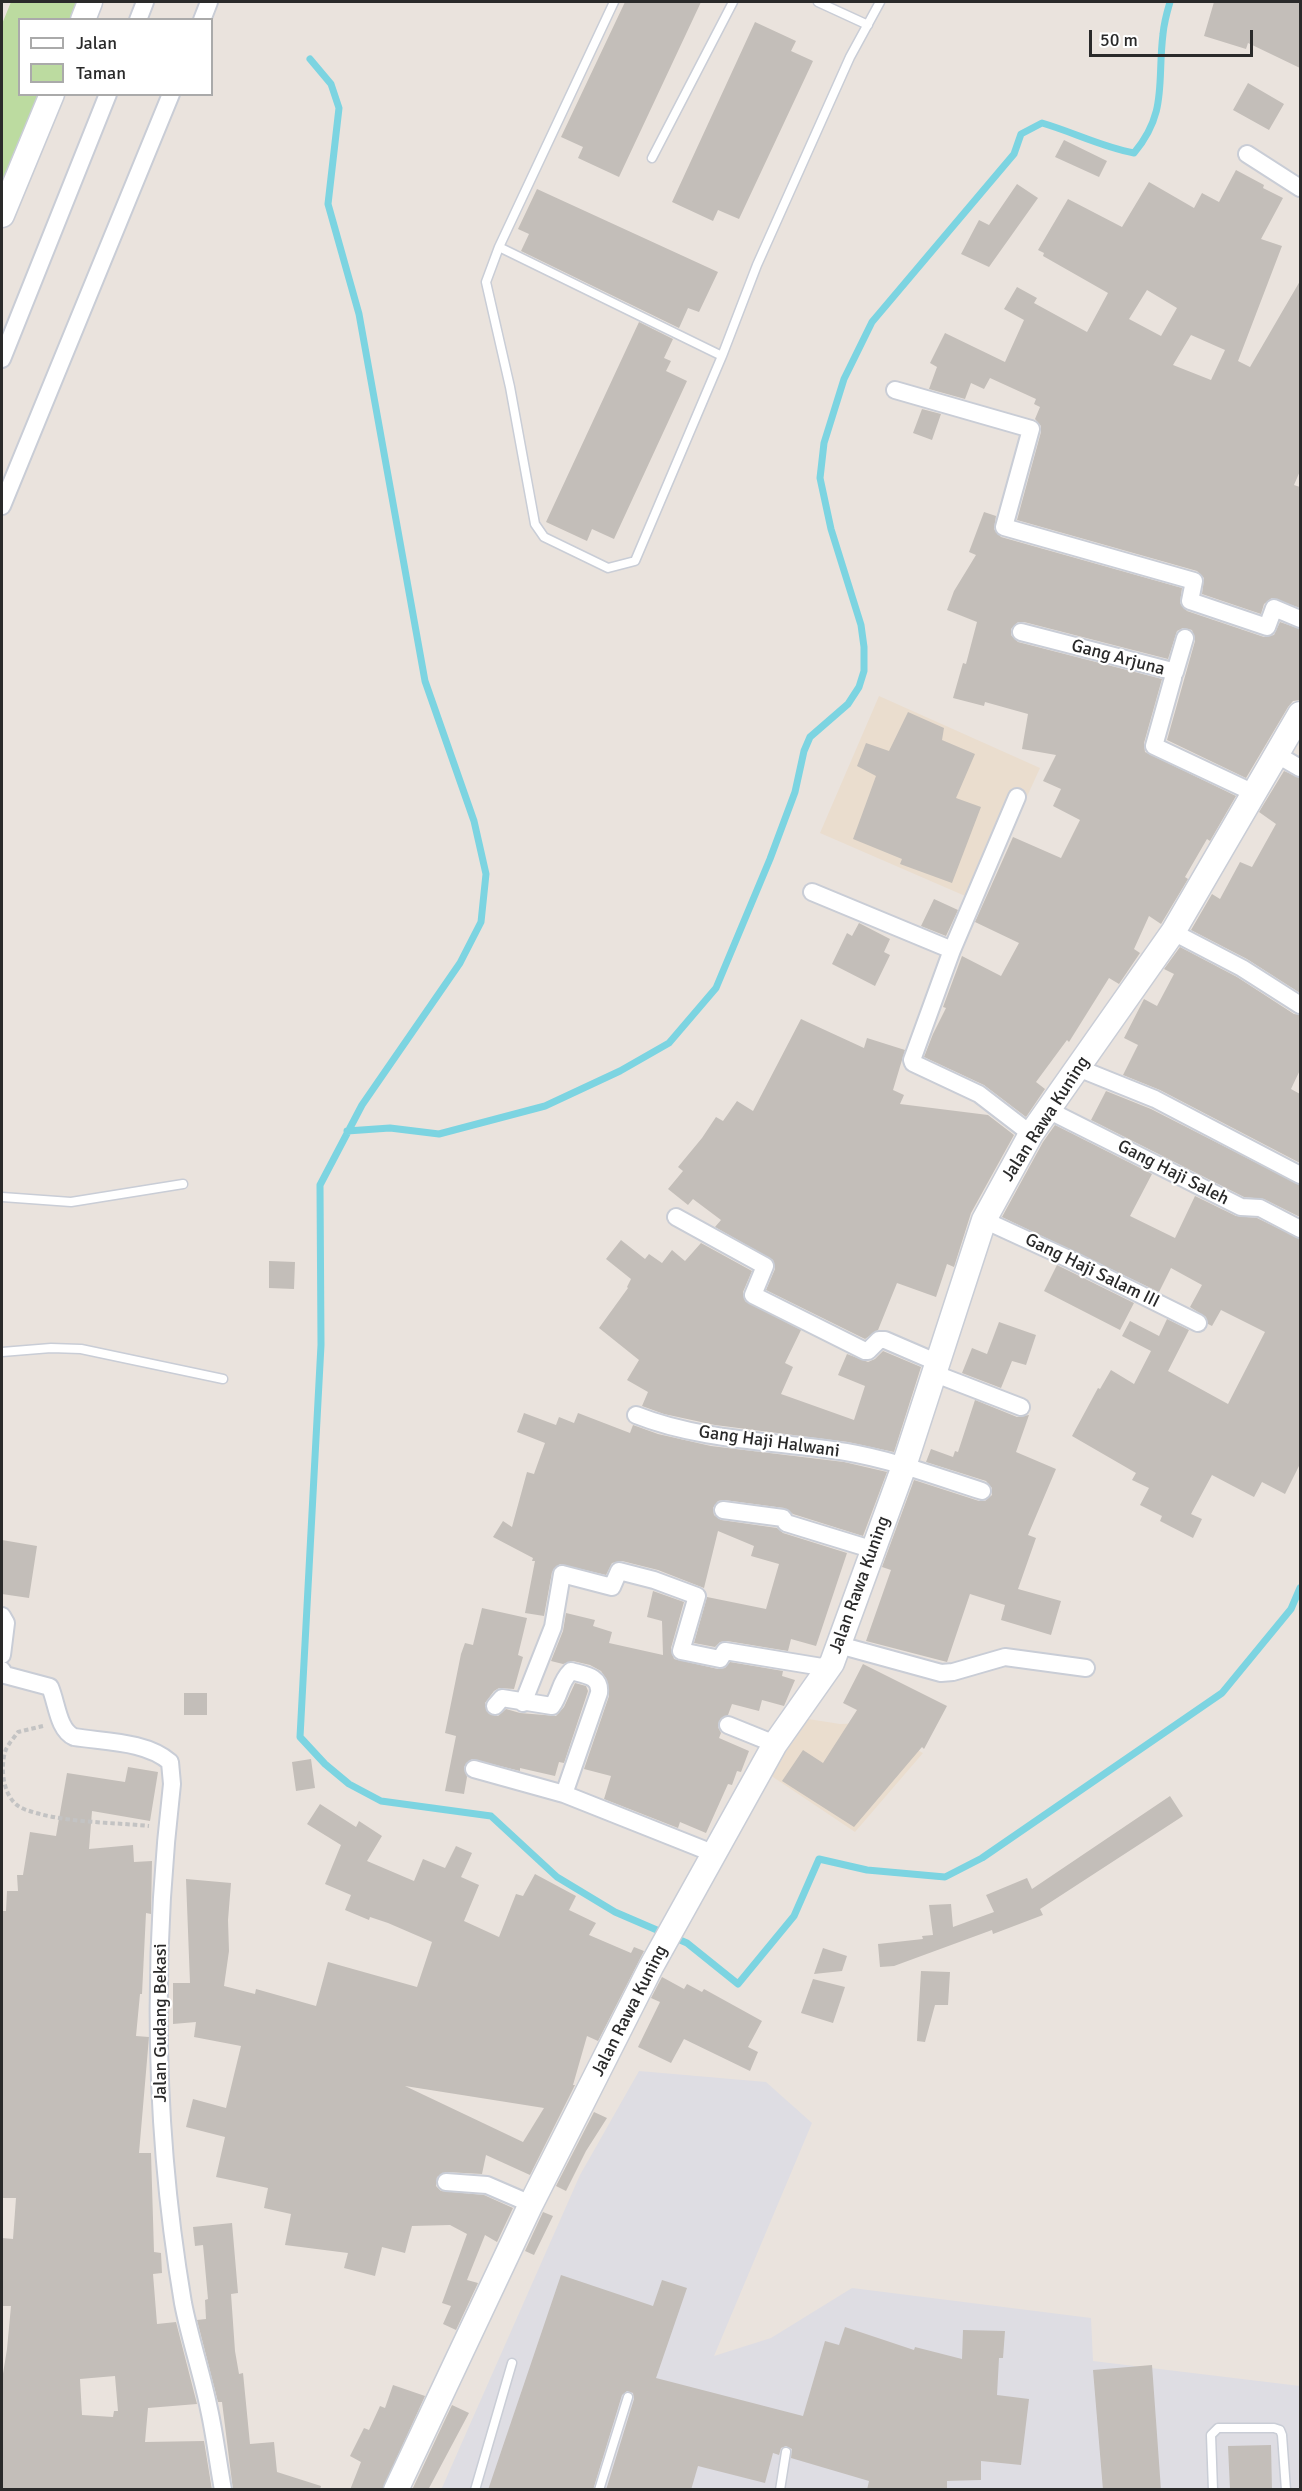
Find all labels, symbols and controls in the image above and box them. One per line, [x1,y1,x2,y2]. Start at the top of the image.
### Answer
legend [18,18,213,96]
scale bar [1092,18,1256,56]
text: 50 m [1100,29,1138,51]
text: Jalan [76,32,117,54]
text: Taman [76,62,126,84]
street label: Gang Arjuna [1069,635,1167,681]
street label: Jalan Rawa Kuning [998,1052,1094,1186]
street label: Gang Haji Saleh [1114,1136,1232,1210]
street label: Gang Haji Salam III [1021,1229,1163,1313]
street label: Gang Haji Halwani [697,1421,841,1463]
street label: Jalan Rawa Kuning [825,1513,895,1657]
street label: Jalan Rawa Kuning [588,1942,672,2080]
street label: Jalan Gudang Bekasi [150,1943,172,2103]

